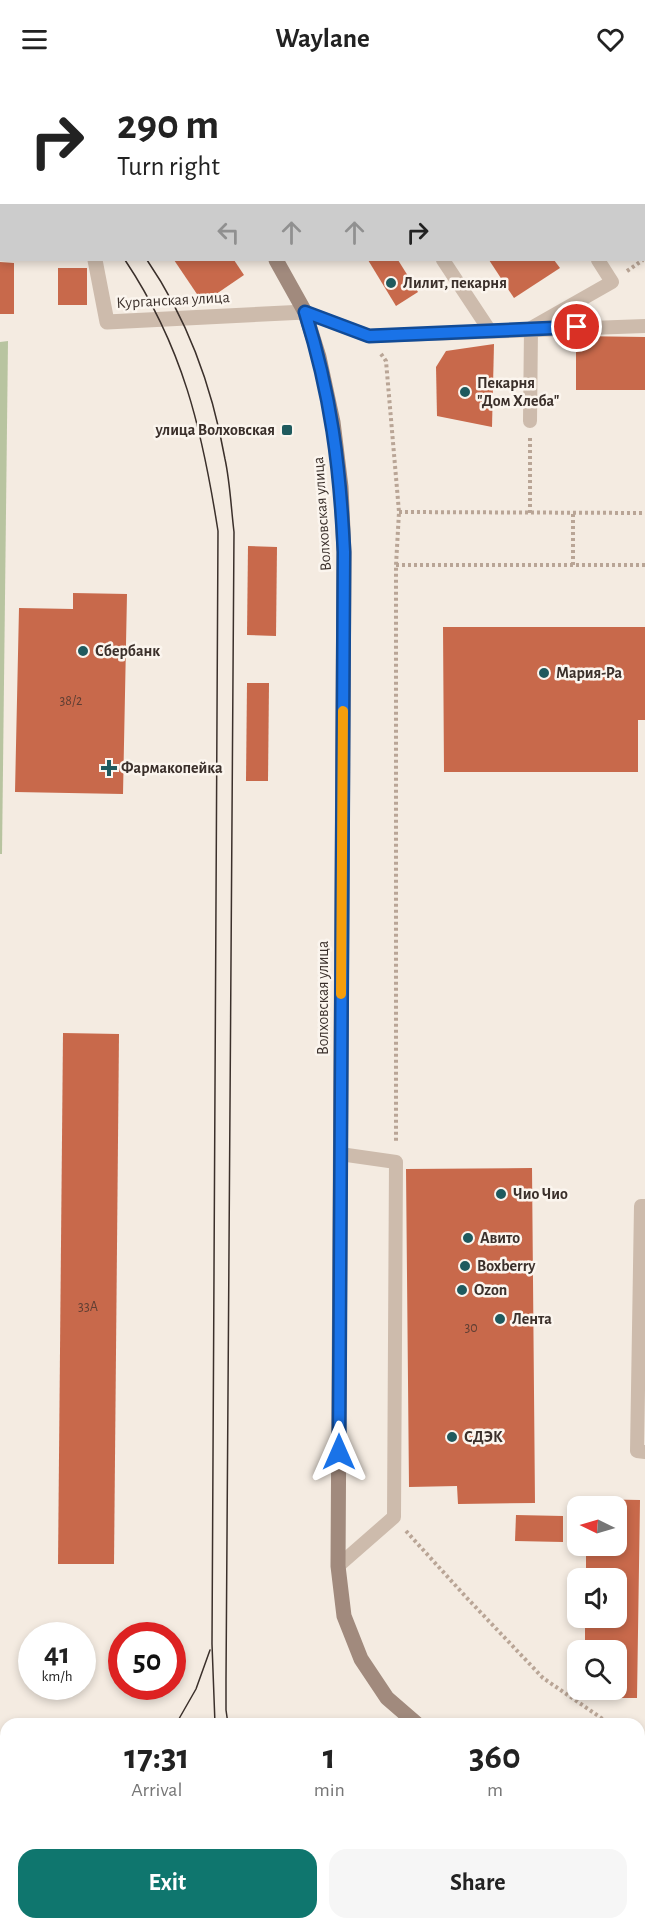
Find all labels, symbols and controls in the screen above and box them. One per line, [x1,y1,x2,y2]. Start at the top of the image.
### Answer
icon: menu [18,23,51,56]
icon: heart [594,23,627,56]
text: Waylane [275,25,370,52]
icon: right [18,102,96,180]
text: 290 m [117,104,219,146]
text: Turn right [117,153,220,180]
icon: left [212,216,245,249]
icon: ahead [275,216,308,249]
icon: ahead [338,216,371,249]
icon: right [401,216,434,249]
place label: Лилит, пекарня [403,275,507,291]
marker: Лилит, пекарня [384,276,398,290]
street label: Курганская улица [116,289,230,312]
pin [551,301,602,352]
icon: arrive [560,310,593,343]
place label: Пекарня "Дом Хлеба" [477,375,560,409]
marker: Пекарня "Дом Хлеба" [458,385,472,399]
place label: улица Волховская [154,422,275,439]
marker: улица Волховская [280,423,294,437]
street label: Волховская улица [310,456,335,572]
place label: Сбербанк [95,643,160,659]
marker: Сбербанк [76,644,90,658]
place label: Мария-Ра [556,665,622,681]
marker: Мария-Ра [537,666,551,680]
house number: 38/2 [60,694,82,708]
place label: Фармакопейка [121,760,223,776]
marker: Фармакопейка [102,761,116,775]
street label: Волховская улица [315,941,332,1055]
place label: Чио Чио [513,1186,568,1202]
marker: Чио Чио [494,1187,508,1201]
place label: Авито [480,1230,520,1246]
marker: Авито [461,1231,475,1245]
place label: Boxberry [477,1258,536,1275]
marker: Boxberry [458,1259,472,1273]
place label: Ozon [474,1282,507,1298]
marker: Ozon [455,1283,469,1297]
house number: 33А [78,1300,98,1314]
place label: Лента [512,1311,552,1327]
marker: Лента [493,1312,507,1326]
house number: 30 [464,1321,478,1335]
position arrow [307,1420,371,1484]
place label: СДЭК [464,1429,503,1445]
marker: СДЭК [445,1430,459,1444]
north arrow [567,1496,627,1556]
map controls [567,1496,627,1700]
button: sound [567,1568,627,1628]
speed limit sign: 50 [108,1622,186,1700]
text: 41 [44,1639,70,1669]
button: search [567,1640,627,1700]
text: km/h [42,1669,72,1684]
text: 17:31 [124,1739,189,1775]
text: 1 [323,1739,336,1775]
text: 360 [469,1739,521,1775]
text: Arrival [131,1780,183,1800]
text: min [314,1780,345,1800]
text: m [487,1780,503,1800]
button: Exit [18,1849,317,1918]
button: Share [329,1849,627,1918]

